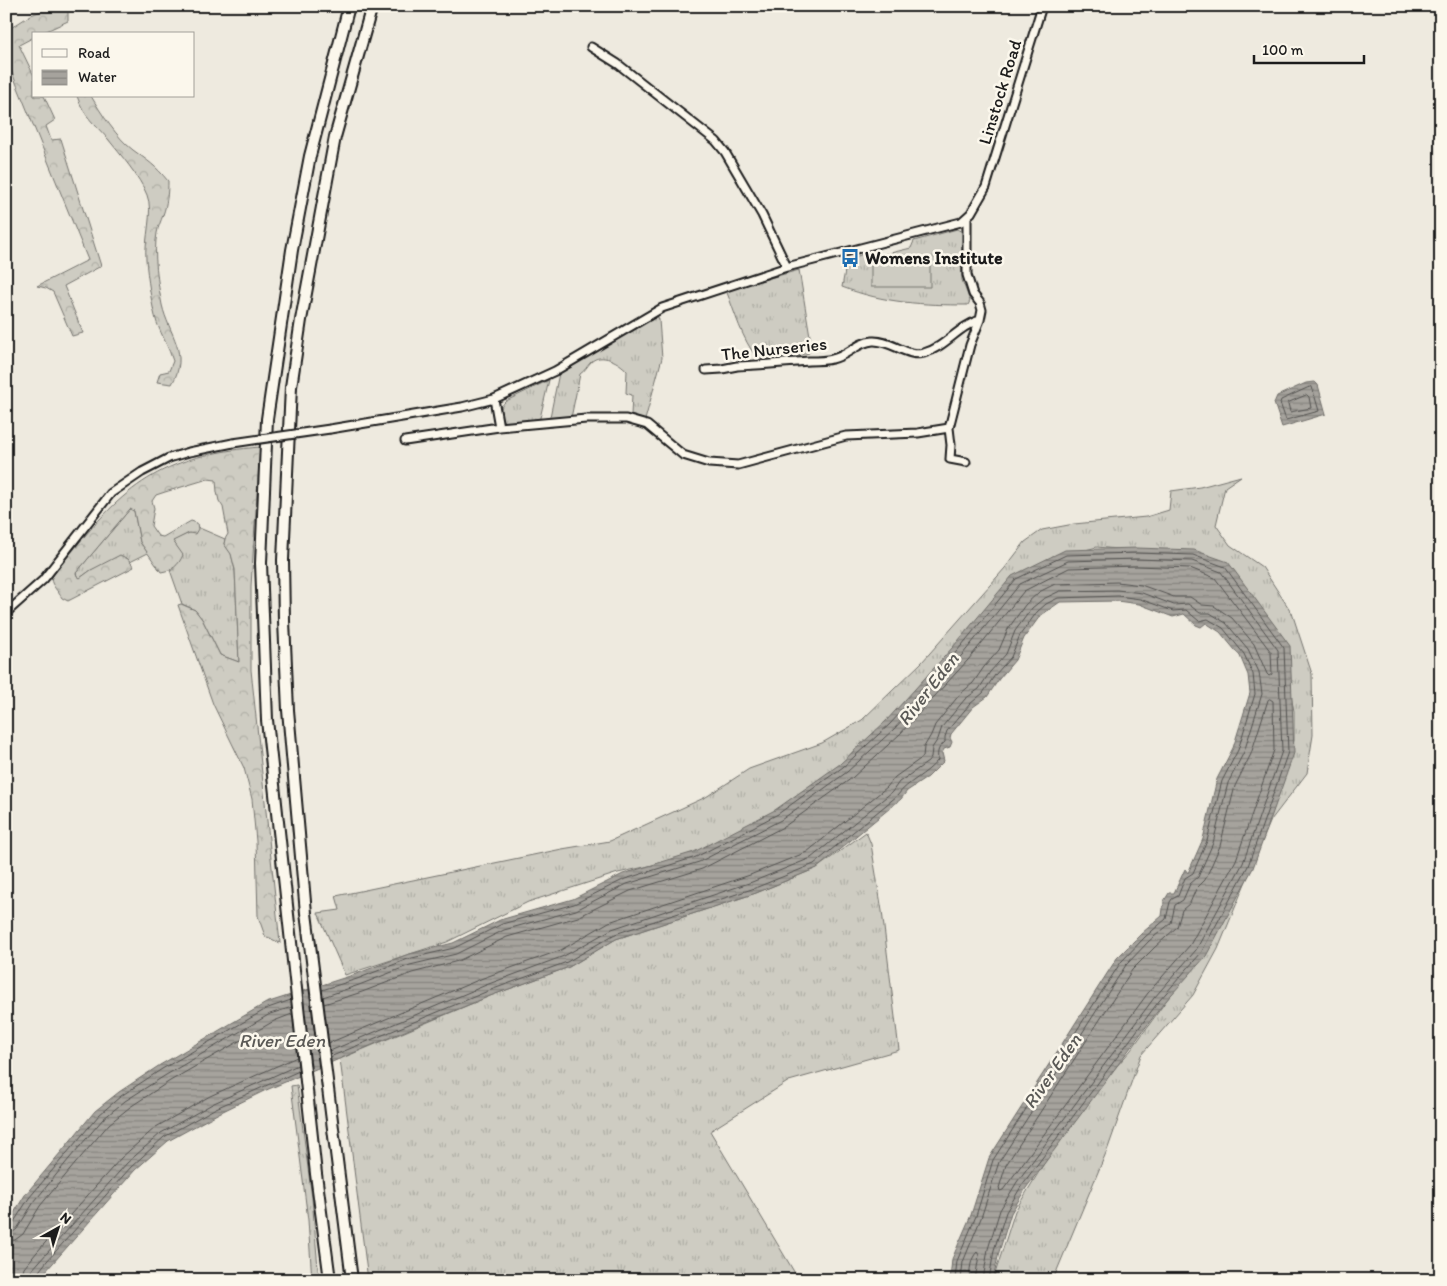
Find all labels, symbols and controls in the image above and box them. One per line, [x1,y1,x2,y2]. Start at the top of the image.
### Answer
legend [32,32,195,98]
scale bar [1254,32,1364,64]
street label: Linstock Road [974,37,1026,147]
text: 100 m [1262,41,1304,59]
text: Road [78,44,111,62]
text: Water [78,68,117,86]
bus stop icon: Womens Institute [839,247,861,269]
place label: Womens Institute [865,247,1003,269]
street label: The Nurseries [720,333,828,365]
water label: River Eden [892,648,964,730]
water label: River Eden [239,1029,325,1052]
water label: River Eden [1018,1029,1086,1113]
north arrow [32,1204,82,1254]
text: N [57,1209,75,1228]

